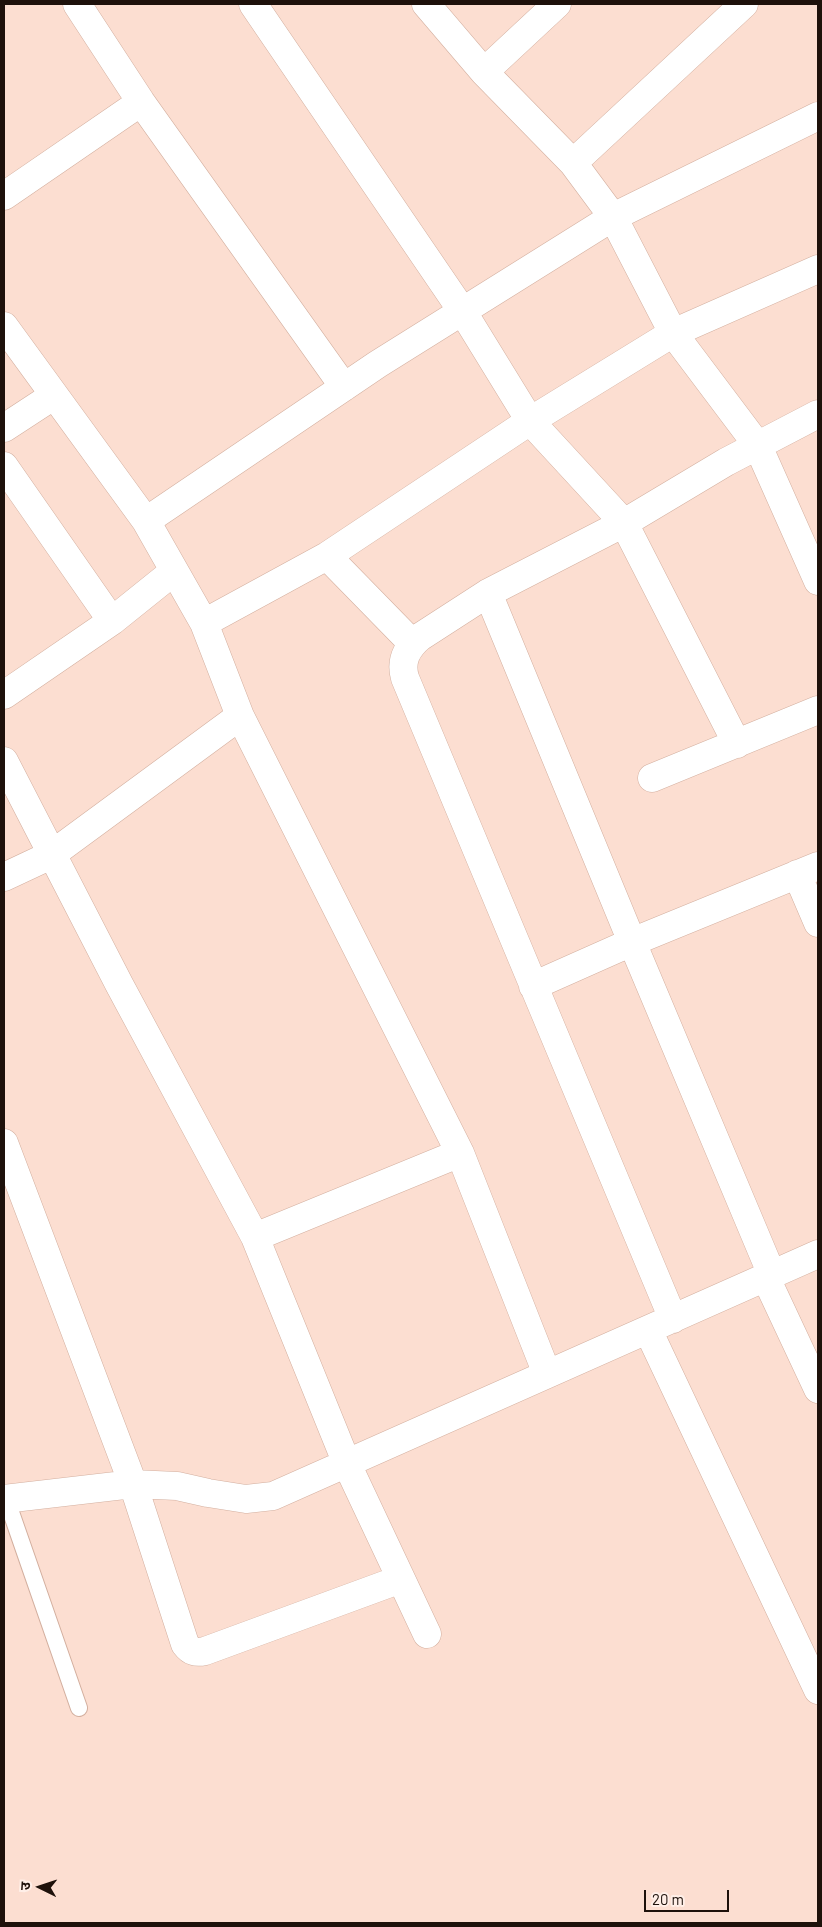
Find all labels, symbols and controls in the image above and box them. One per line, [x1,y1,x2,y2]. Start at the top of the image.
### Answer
north arrow [15,1862,65,1912]
scale bar [647,1880,732,1912]
text: उ [16,1881,33,1891]
text: 20 m [652,1890,684,1908]

